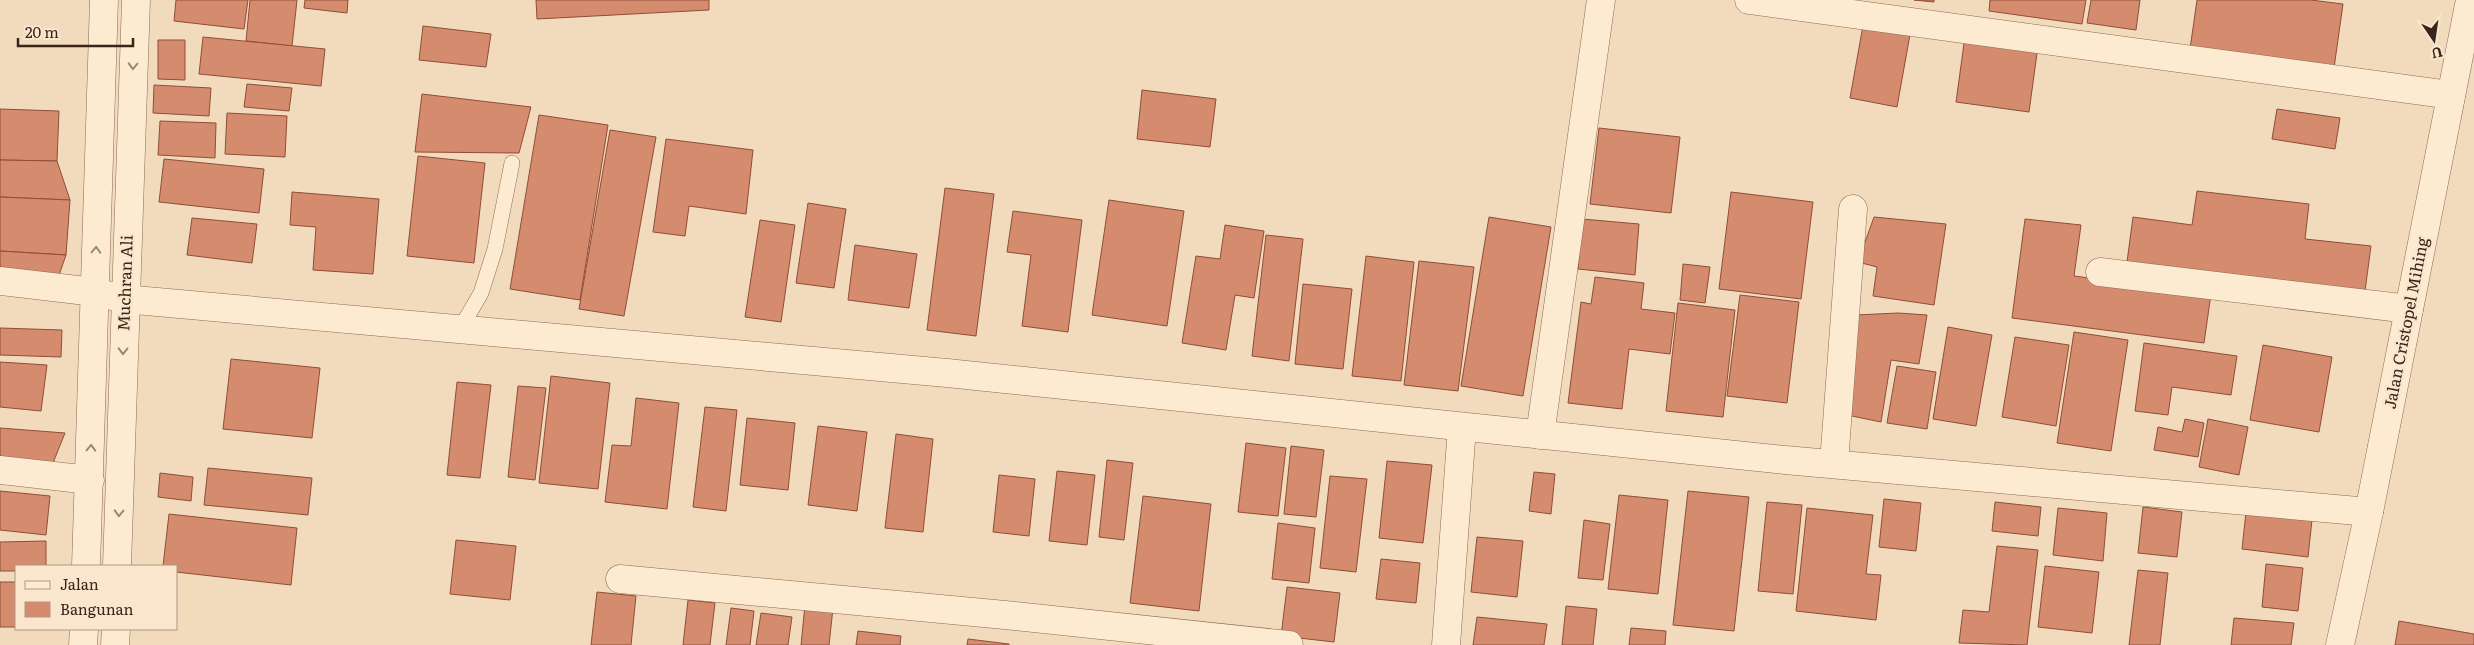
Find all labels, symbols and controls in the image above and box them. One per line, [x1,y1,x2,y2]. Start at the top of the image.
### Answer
scale bar [18,15,132,47]
north arrow [2409,15,2459,65]
text: 20 m [25,20,59,43]
text: U [2430,43,2445,65]
one-way arrow [128,62,138,70]
street label: Muchran Ali [110,235,138,331]
street label: Jalan Cristopel Mihing [2377,235,2433,411]
one-way arrow [91,246,102,254]
one-way arrow [118,348,128,355]
one-way arrow [86,443,96,451]
one-way arrow [114,510,124,518]
legend [15,565,178,630]
text: Jalan [60,572,99,595]
text: Bangunan [60,597,134,620]

